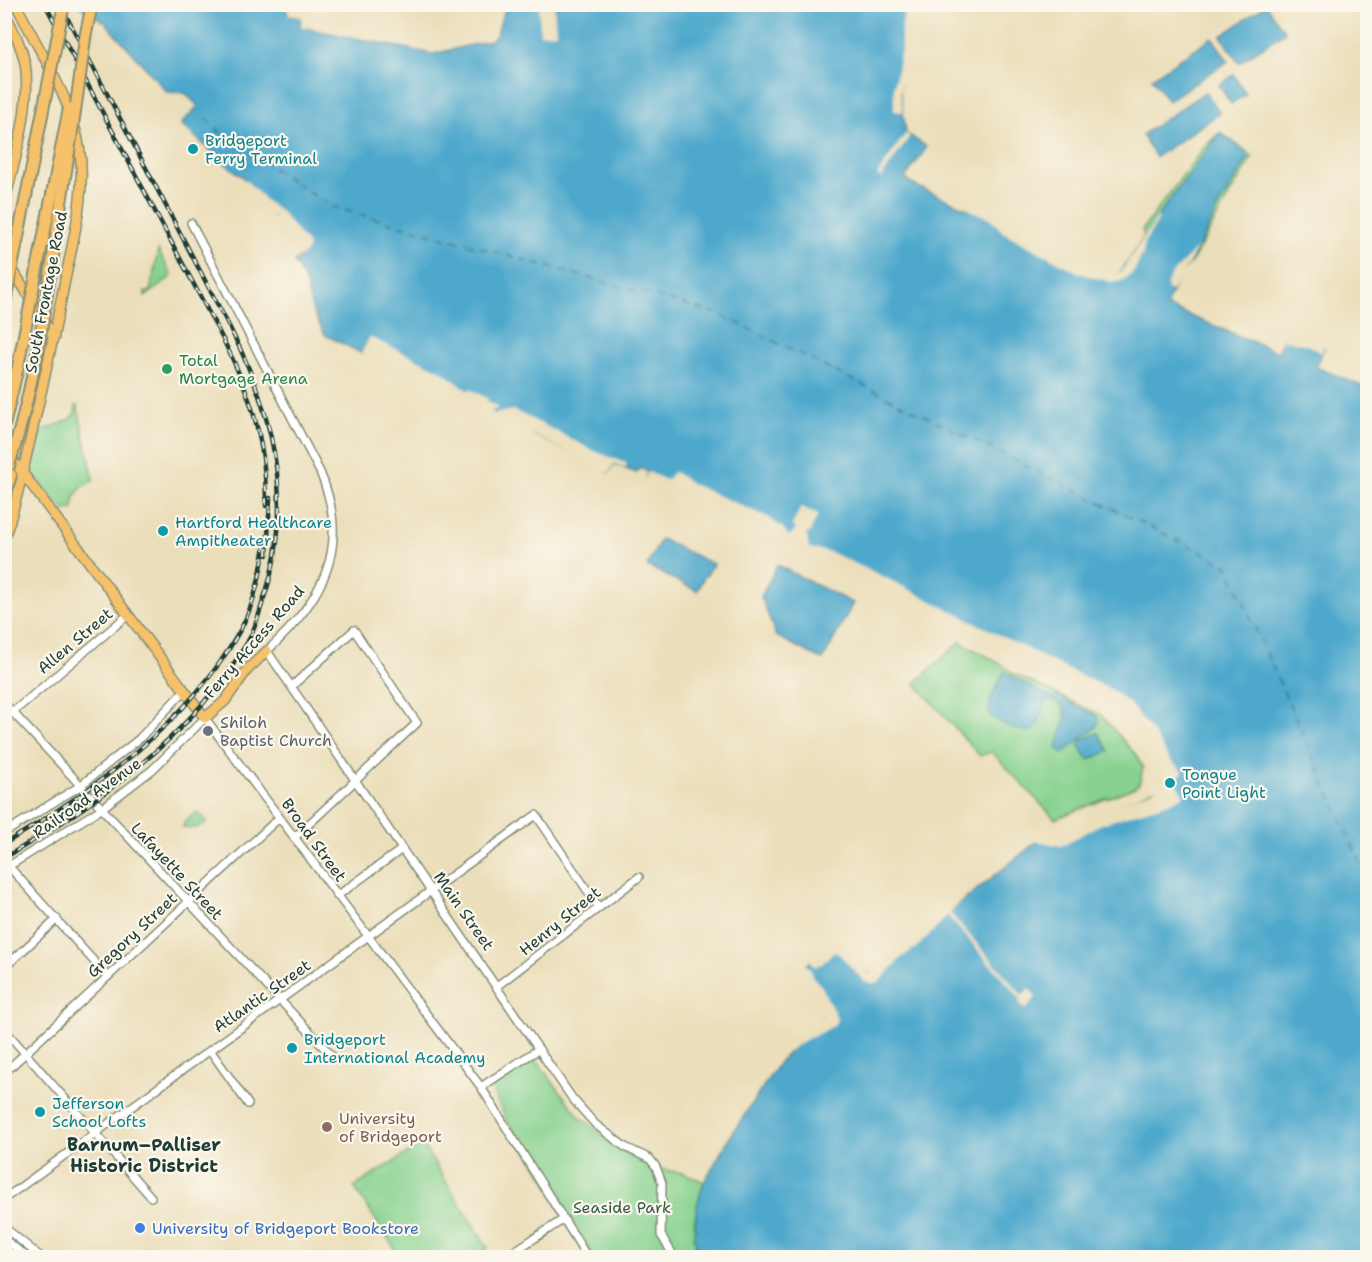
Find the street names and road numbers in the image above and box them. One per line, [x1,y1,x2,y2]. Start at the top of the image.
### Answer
street label: South Frontage Road [20,209,72,375]
street label: Ferry Access Road [199,581,309,703]
street label: Allen Street [33,603,117,679]
street label: Railroad Avenue [29,753,145,843]
street label: Broad Street [277,794,351,886]
street label: Lafayette Street [126,818,228,924]
street label: Main Street [429,867,499,955]
street label: Henry Street [515,882,605,960]
street label: Gregory Street [83,888,181,982]
street label: Atlantic Street [209,955,315,1037]

